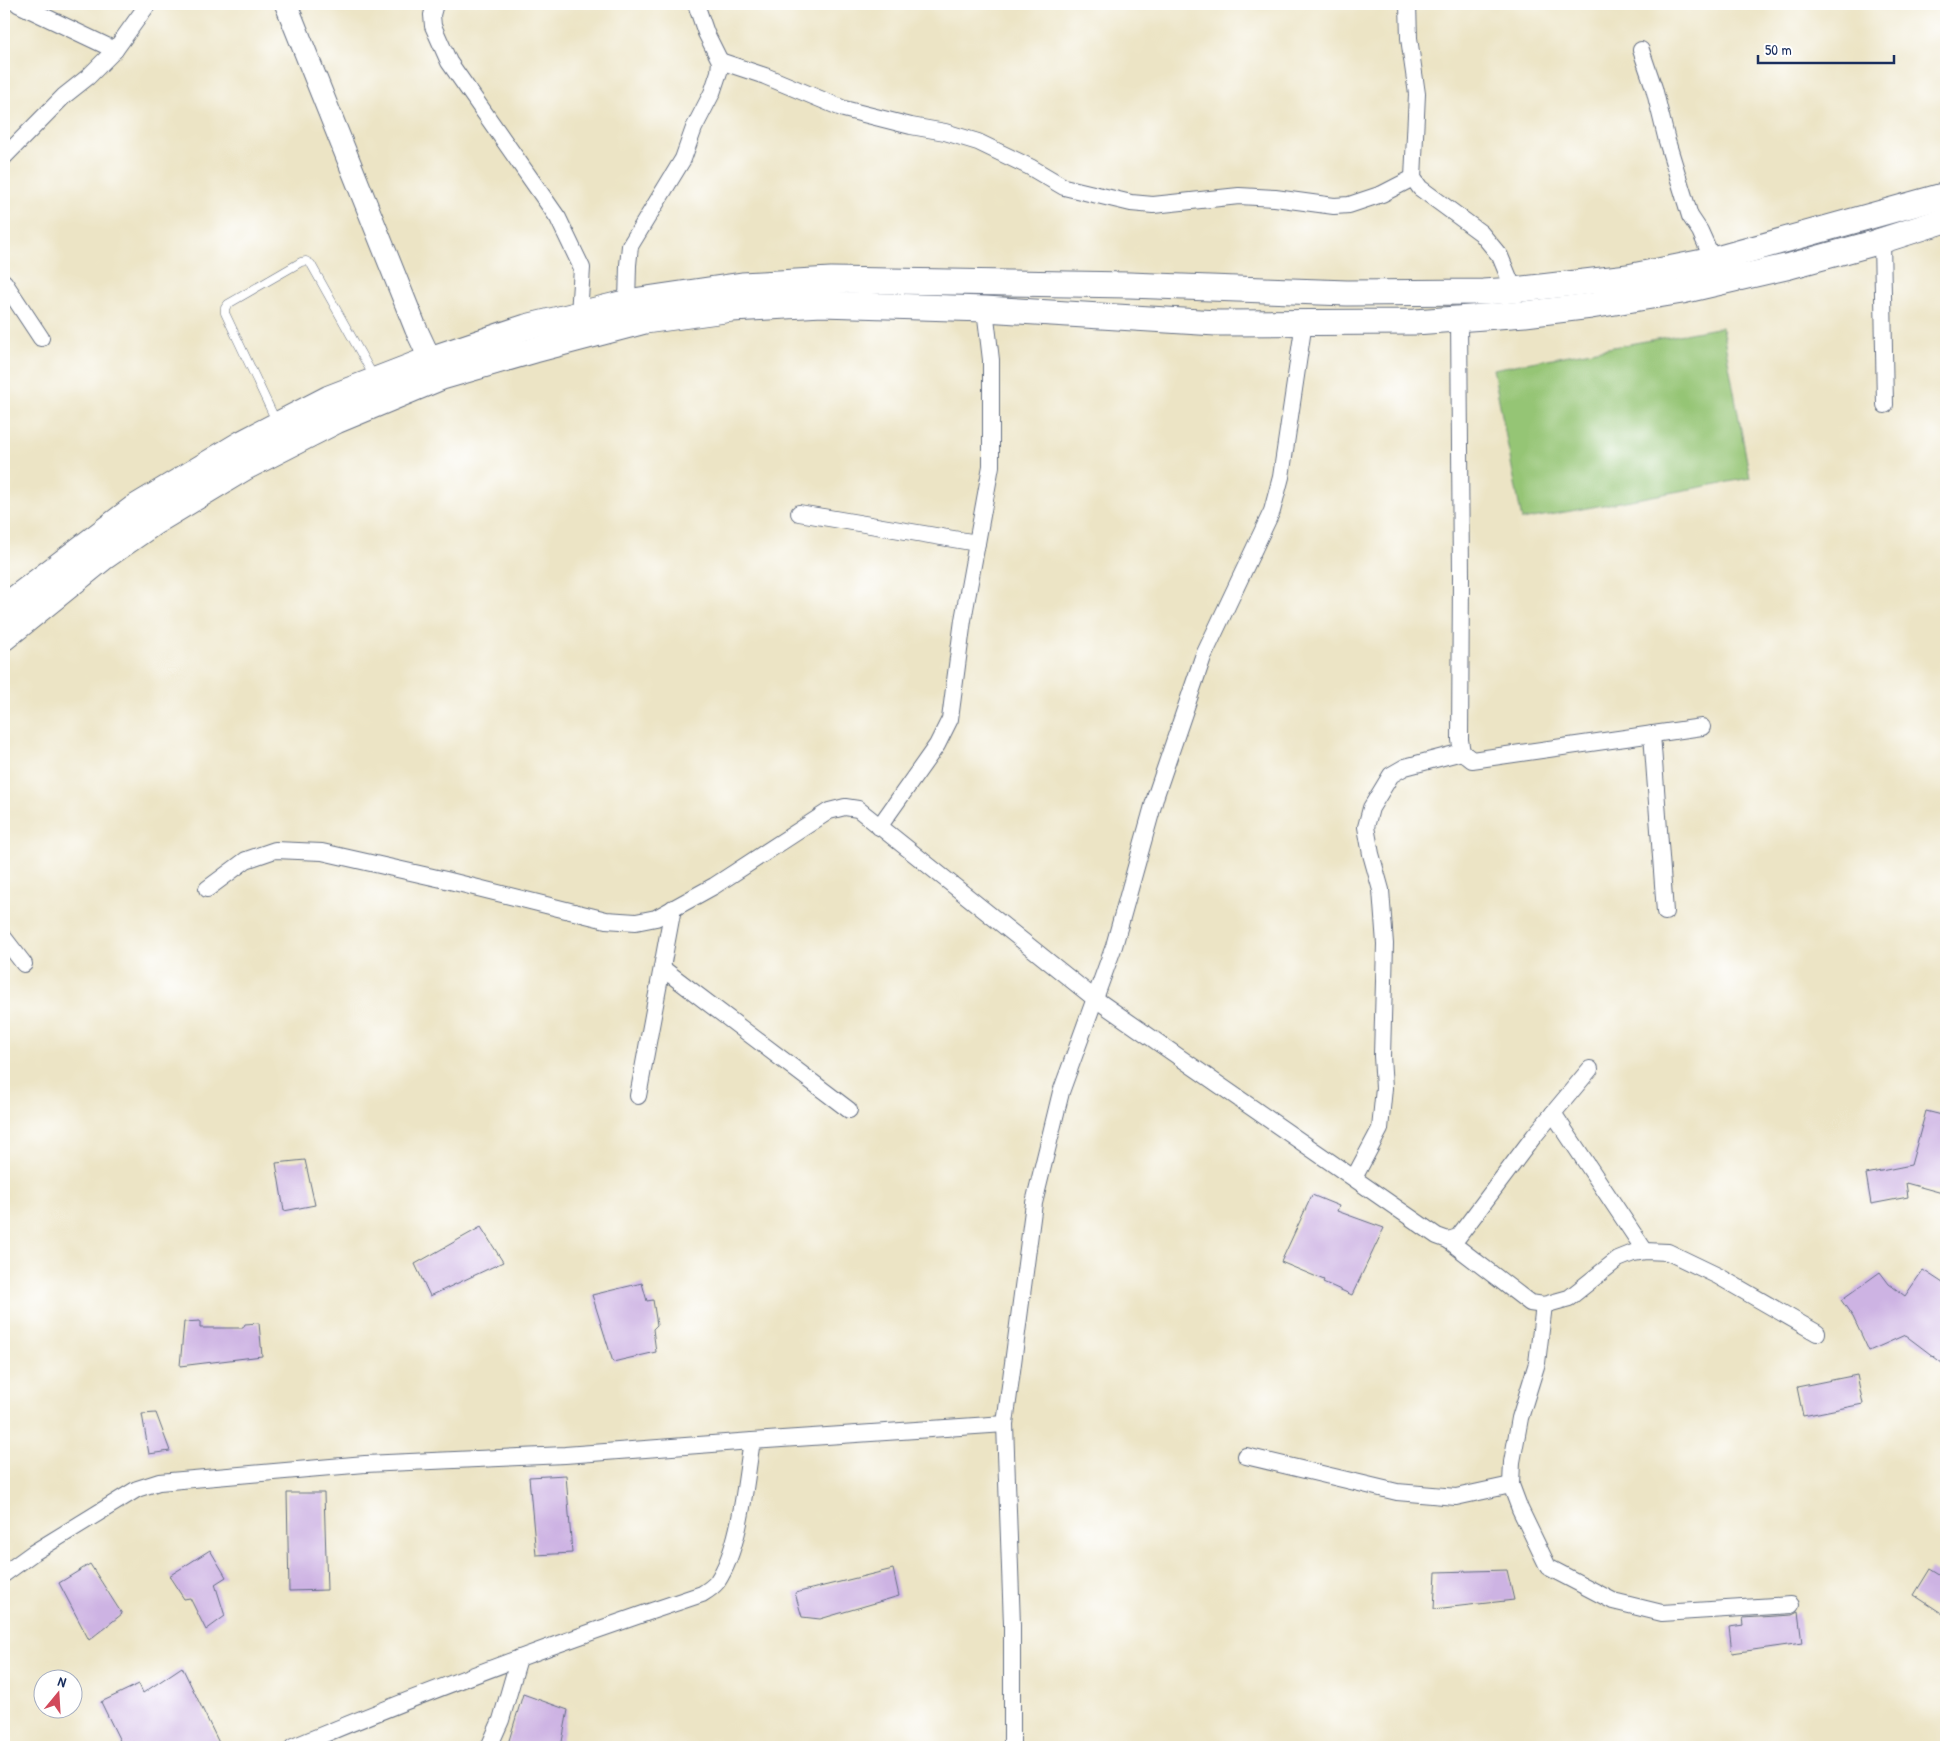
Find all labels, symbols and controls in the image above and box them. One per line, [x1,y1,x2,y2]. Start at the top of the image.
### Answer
scale bar [1758,32,1894,64]
text: 50 m [1765,39,1792,60]
north arrow [32,1668,82,1718]
text: N [56,1671,69,1692]

